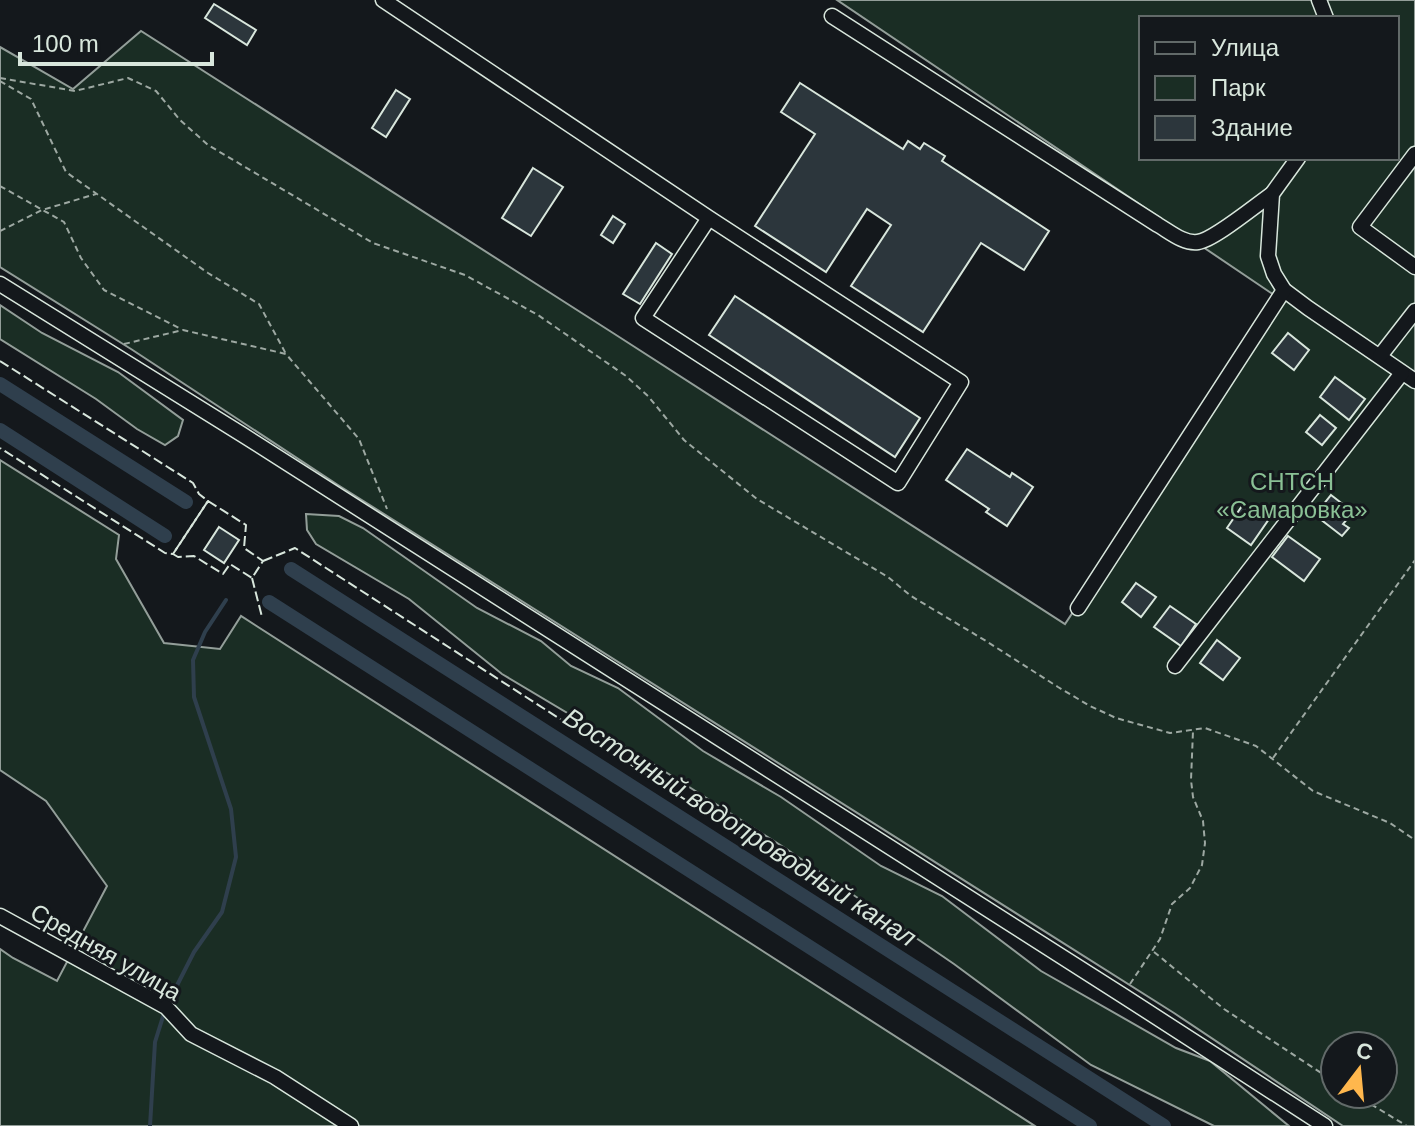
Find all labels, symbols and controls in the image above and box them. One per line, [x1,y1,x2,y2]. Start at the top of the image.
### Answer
scale bar [20,16,212,66]
legend [1139,16,1399,160]
text: 100 m [32,30,99,57]
text: Улица [1211,34,1280,61]
text: Парк [1211,74,1266,101]
text: Здание [1211,114,1293,141]
park label: СНТСН «Самаровка» [1216,468,1368,523]
water label: Восточный водопроводный канал [558,702,922,953]
street label: Средняя улица [26,898,187,1006]
north arrow [1319,1030,1399,1110]
text: С [1353,1037,1376,1065]

